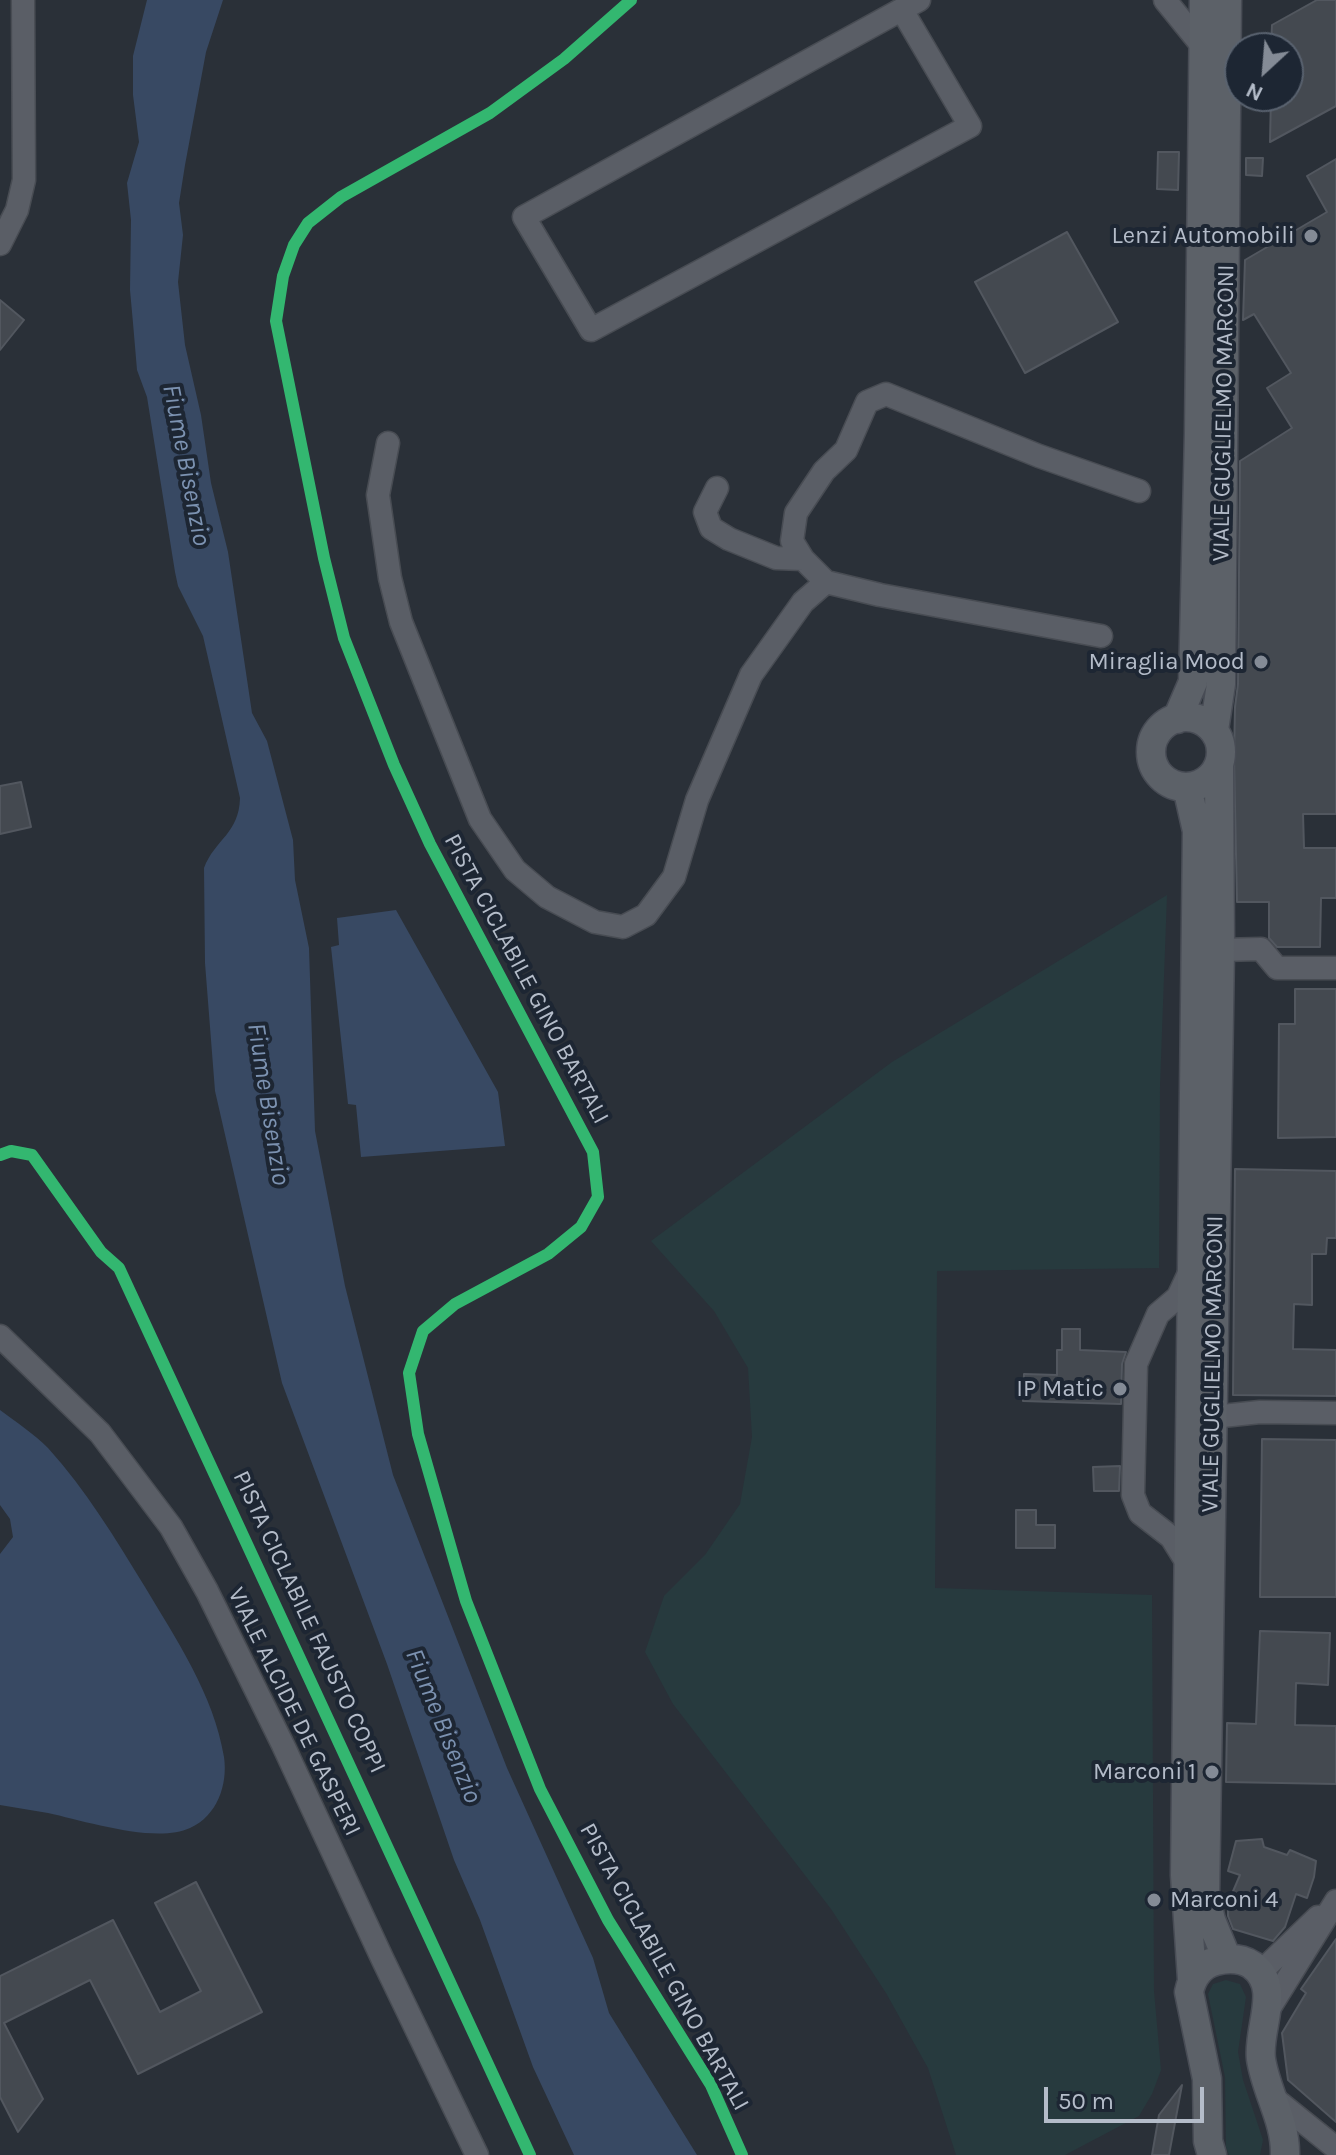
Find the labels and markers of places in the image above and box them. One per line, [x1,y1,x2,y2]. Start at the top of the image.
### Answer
place label: Lenzi Automobili [1111,222,1295,250]
marker: Lenzi Automobili [1302,227,1320,245]
place label: Miraglia Mood [1089,648,1245,676]
marker: Miraglia Mood [1252,653,1270,671]
place label: IP Matic [1016,1375,1104,1403]
marker: IP Matic [1111,1380,1129,1398]
place label: Marconi 1 [1093,1758,1196,1786]
marker: Marconi 1 [1203,1763,1221,1781]
place label: Marconi 4 [1170,1886,1278,1914]
marker: Marconi 4 [1145,1891,1163,1909]

